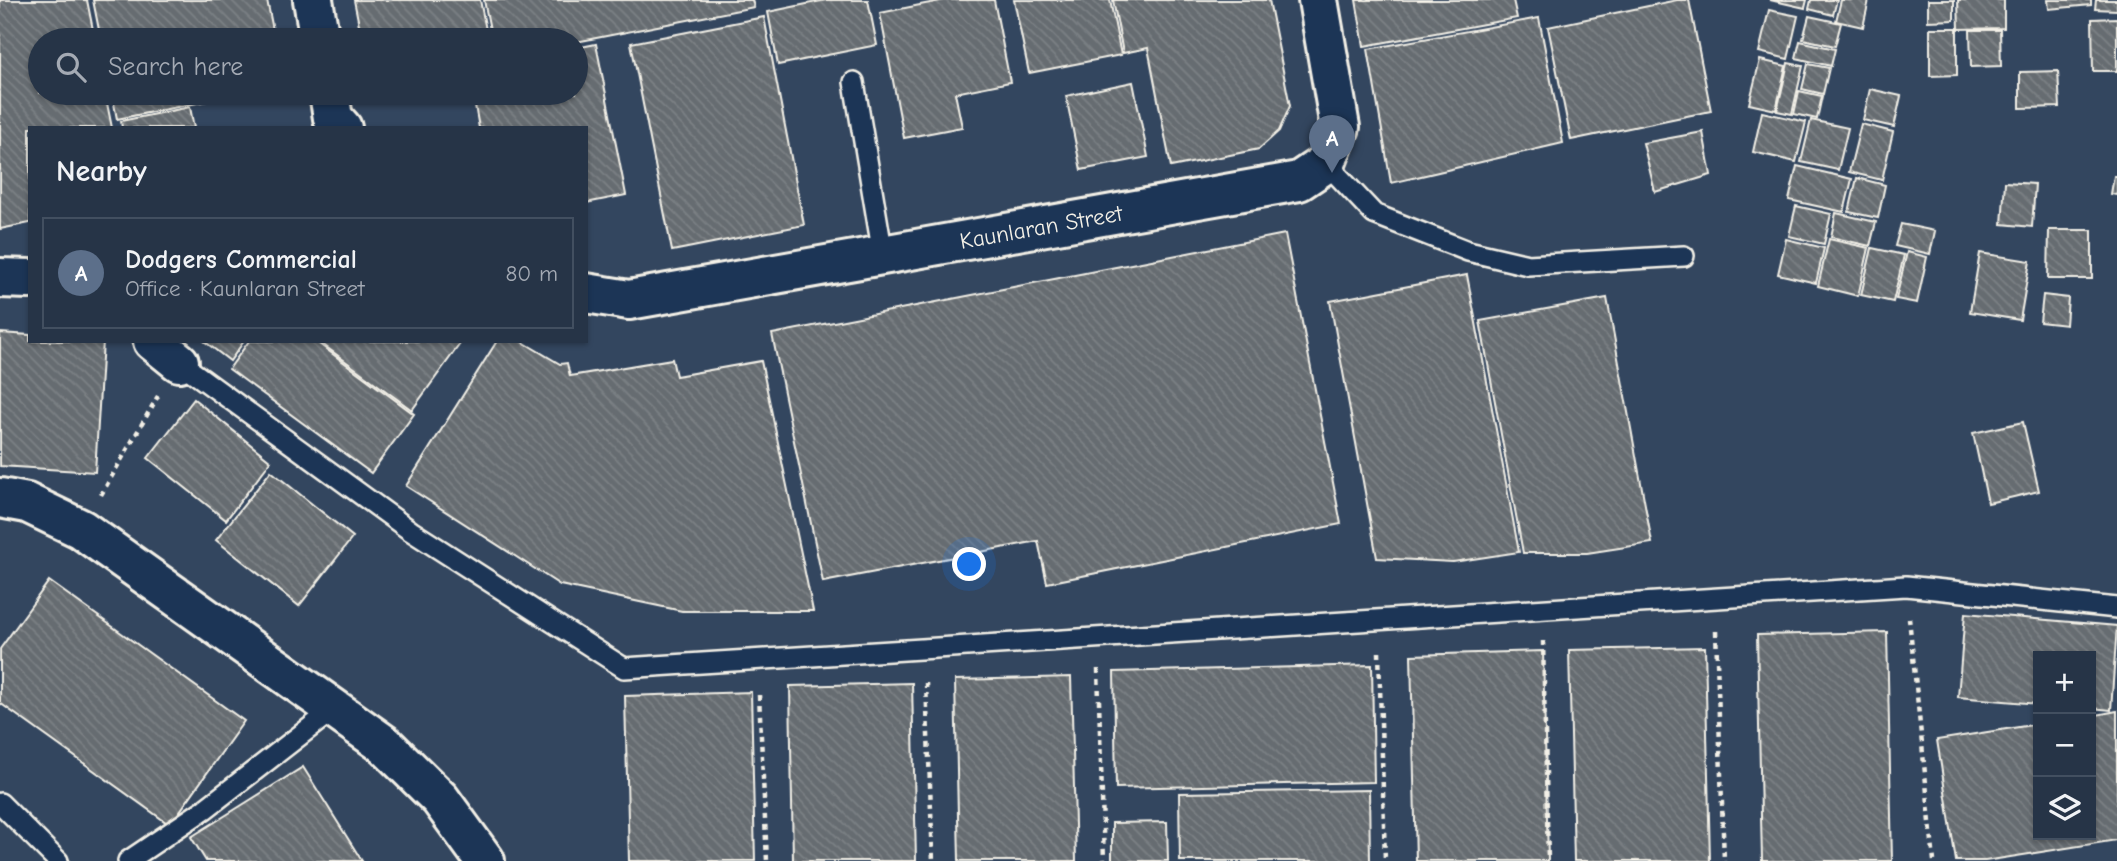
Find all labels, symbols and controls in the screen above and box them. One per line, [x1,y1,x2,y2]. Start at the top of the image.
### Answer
search box [28,28,588,105]
icon: search [52,48,90,86]
text: Search here [108,52,243,82]
pin: A [1309,115,1355,173]
text: Nearby [56,154,147,189]
street label: Kaunlaran Street [958,199,1126,255]
text: Dodgers Commercial [125,245,357,275]
text: A [75,260,87,287]
text: 80 m [505,260,558,287]
text: Office · Kaunlaran Street [125,275,365,302]
your location [952,547,986,581]
map controls [2033,651,2096,840]
button: + [2033,651,2096,714]
button: − [2033,714,2096,777]
button: layers [2033,777,2096,840]

